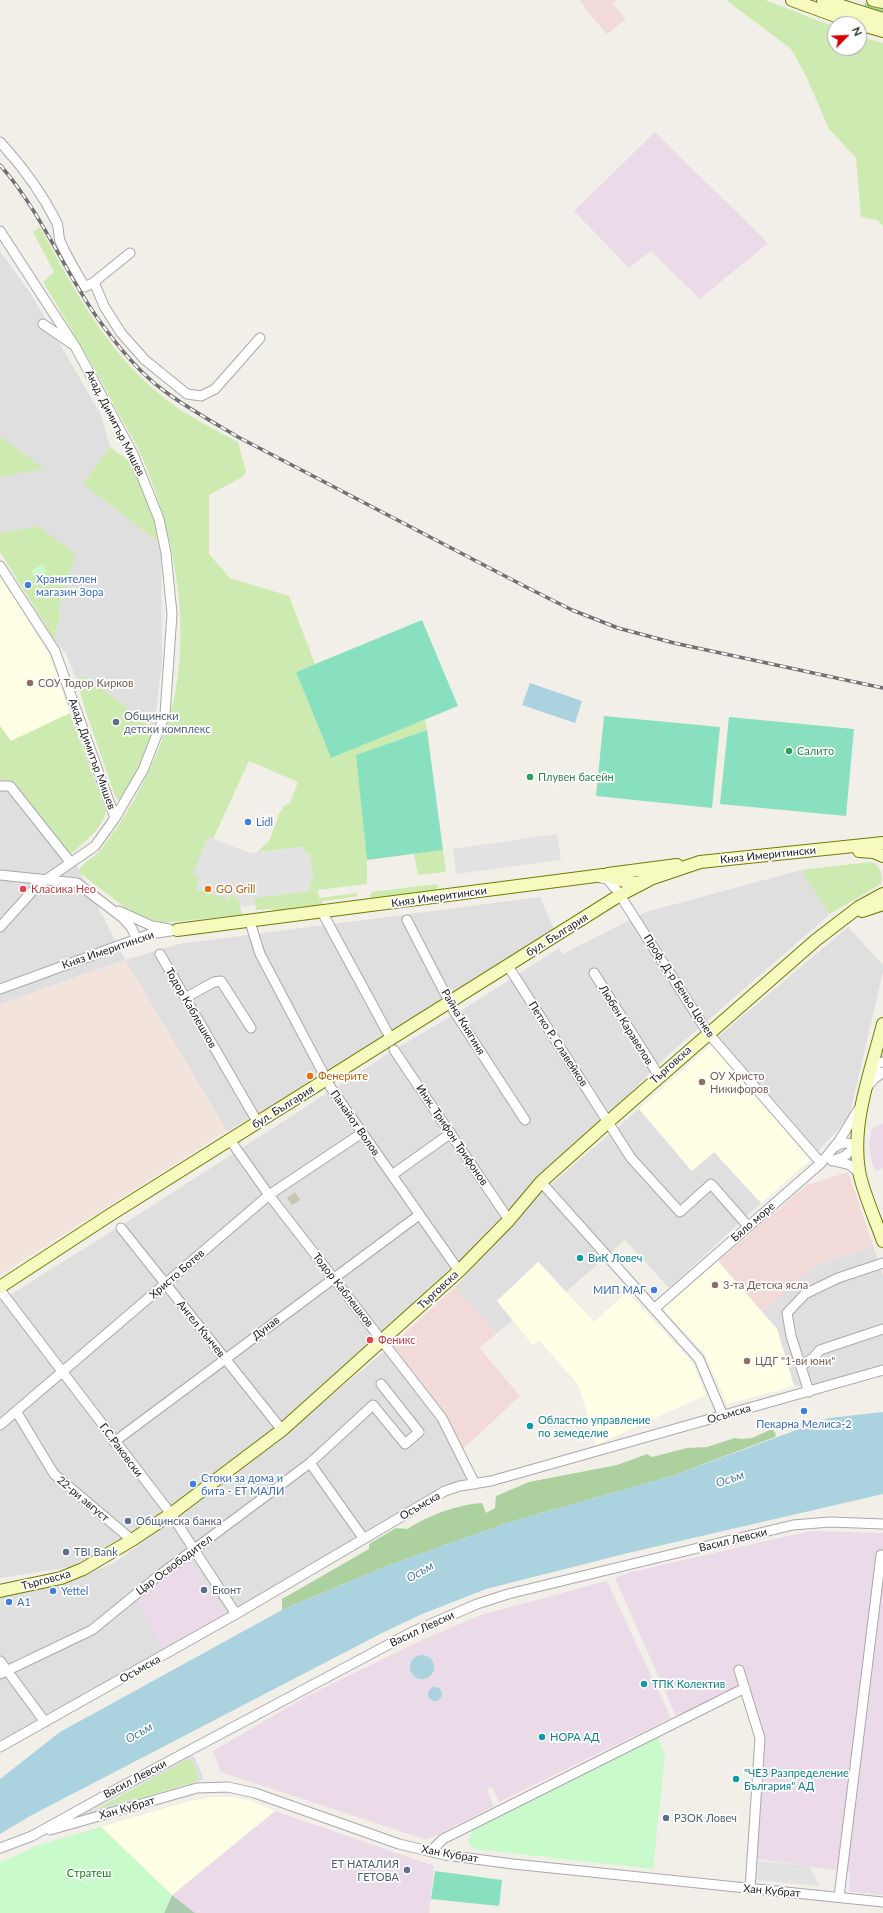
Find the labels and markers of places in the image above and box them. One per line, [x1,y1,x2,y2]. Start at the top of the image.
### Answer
place label: Хранителен магазин Зора [36,572,104,598]
marker: Хранителен магазин Зора [23,580,33,590]
place label: СОУ Тодор Кирков [38,676,133,690]
marker: СОУ Тодор Кирков [25,678,35,688]
place label: Общински детски комплекс [124,709,210,735]
marker: Общински детски комплекс [111,717,121,727]
place label: Салито [797,744,834,758]
marker: Салито [784,746,794,756]
place label: Плувен басейн [538,770,614,784]
marker: Плувен басейн [525,772,535,782]
place label: Lidl [256,815,273,829]
marker: Lidl [243,817,253,827]
place label: Класика Нео [31,882,96,896]
place label: GO Grill [216,882,255,896]
marker: Класика Нео [18,884,28,894]
marker: GO Grill [203,884,213,894]
place label: Фенерите [318,1069,368,1083]
place label: ОУ Христо Никифоров [710,1069,769,1095]
marker: Фенерите [305,1071,315,1081]
marker: ОУ Христо Никифоров [697,1077,707,1087]
place label: ВиК Ловеч [588,1251,642,1265]
marker: ВиК Ловеч [575,1253,585,1263]
place label: 3-та Детска ясла [723,1278,808,1292]
marker: 3-та Детска ясла [710,1280,720,1290]
place label: МИП МАГ [593,1283,646,1297]
marker: МИП МАГ [649,1285,659,1295]
place label: Феникс [378,1333,416,1347]
marker: Феникс [365,1335,375,1345]
place label: ЦДГ "1-ви юни" [755,1354,835,1368]
marker: ЦДГ "1-ви юни" [742,1356,752,1366]
marker: Пекарна Мелиса-2 [799,1406,809,1416]
place label: Областно управление по земеделие [538,1413,651,1439]
place label: Пекарна Мелиса-2 [756,1417,852,1431]
marker: Областно управление по земеделие [525,1421,535,1431]
place label: Стоки за дома и бита - ЕТ МАЛИ [201,1471,284,1497]
marker: Стоки за дома и бита - ЕТ МАЛИ [188,1479,198,1489]
place label: Общинска банка [136,1514,222,1528]
marker: Общинска банка [123,1516,133,1526]
place label: TBI Bank [74,1545,118,1559]
marker: TBI Bank [61,1547,71,1557]
place label: Еконт [212,1583,242,1597]
place label: Yettel [61,1584,88,1598]
marker: Еконт [199,1585,209,1595]
marker: Yettel [48,1586,58,1596]
place label: A1 [17,1595,31,1609]
marker: A1 [4,1597,14,1607]
place label: ТПК Колектив [652,1677,725,1691]
marker: ТПК Колектив [639,1679,649,1689]
place label: НОРА АД [550,1730,600,1744]
marker: НОРА АД [537,1732,547,1742]
place label: "ЧЕЗ Разпределение България" АД [744,1766,849,1792]
marker: "ЧЕЗ Разпределение България" АД [731,1774,741,1784]
place label: РЗОК Ловеч [674,1811,737,1825]
marker: РЗОК Ловеч [661,1813,671,1823]
place label: ЕТ НАТАЛИЯ ГЕТОВА [331,1857,399,1883]
marker: ЕТ НАТАЛИЯ ГЕТОВА [402,1865,412,1875]

